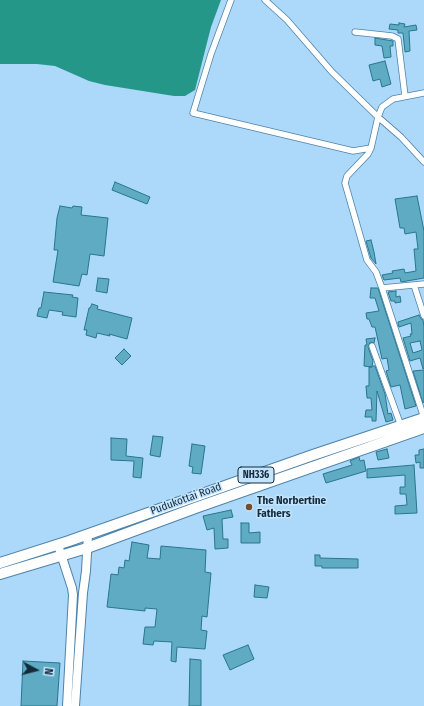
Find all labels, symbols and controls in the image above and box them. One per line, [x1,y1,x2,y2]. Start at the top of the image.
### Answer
road number: NH336 [238,467,274,483]
street label: Pudukottai Road [149,480,223,518]
place label: The Norbertine Fathers [257,494,326,520]
marker: The Norbertine Fathers [244,502,254,512]
north arrow [16,650,56,690]
text: N [42,667,55,676]

